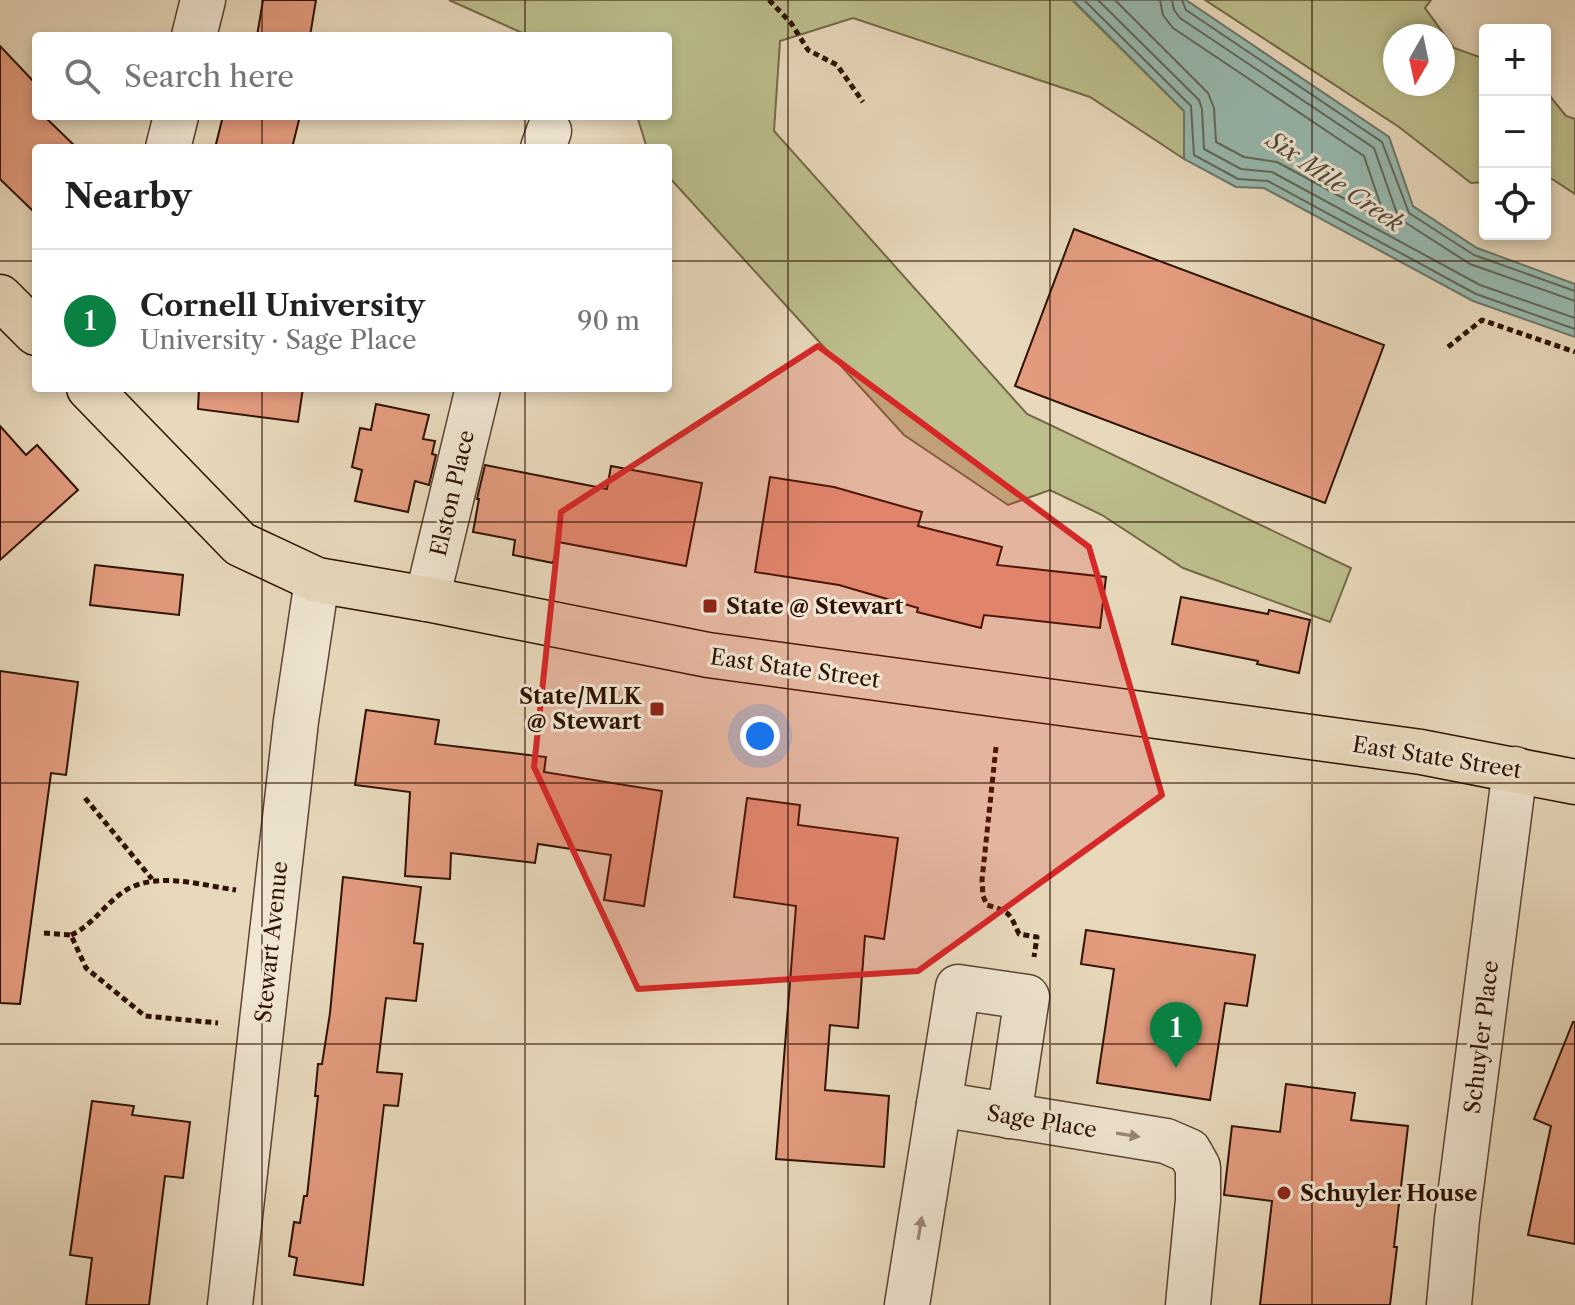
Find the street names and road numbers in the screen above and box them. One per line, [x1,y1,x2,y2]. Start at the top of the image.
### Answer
street label: Elston Place [425,427,480,559]
street label: East State Street [709,643,882,694]
street label: East State Street [1350,731,1524,784]
street label: Stewart Avenue [250,860,293,1024]
street label: Schuyler Place [1459,959,1504,1115]
street label: Sage Place [985,1099,1099,1144]

